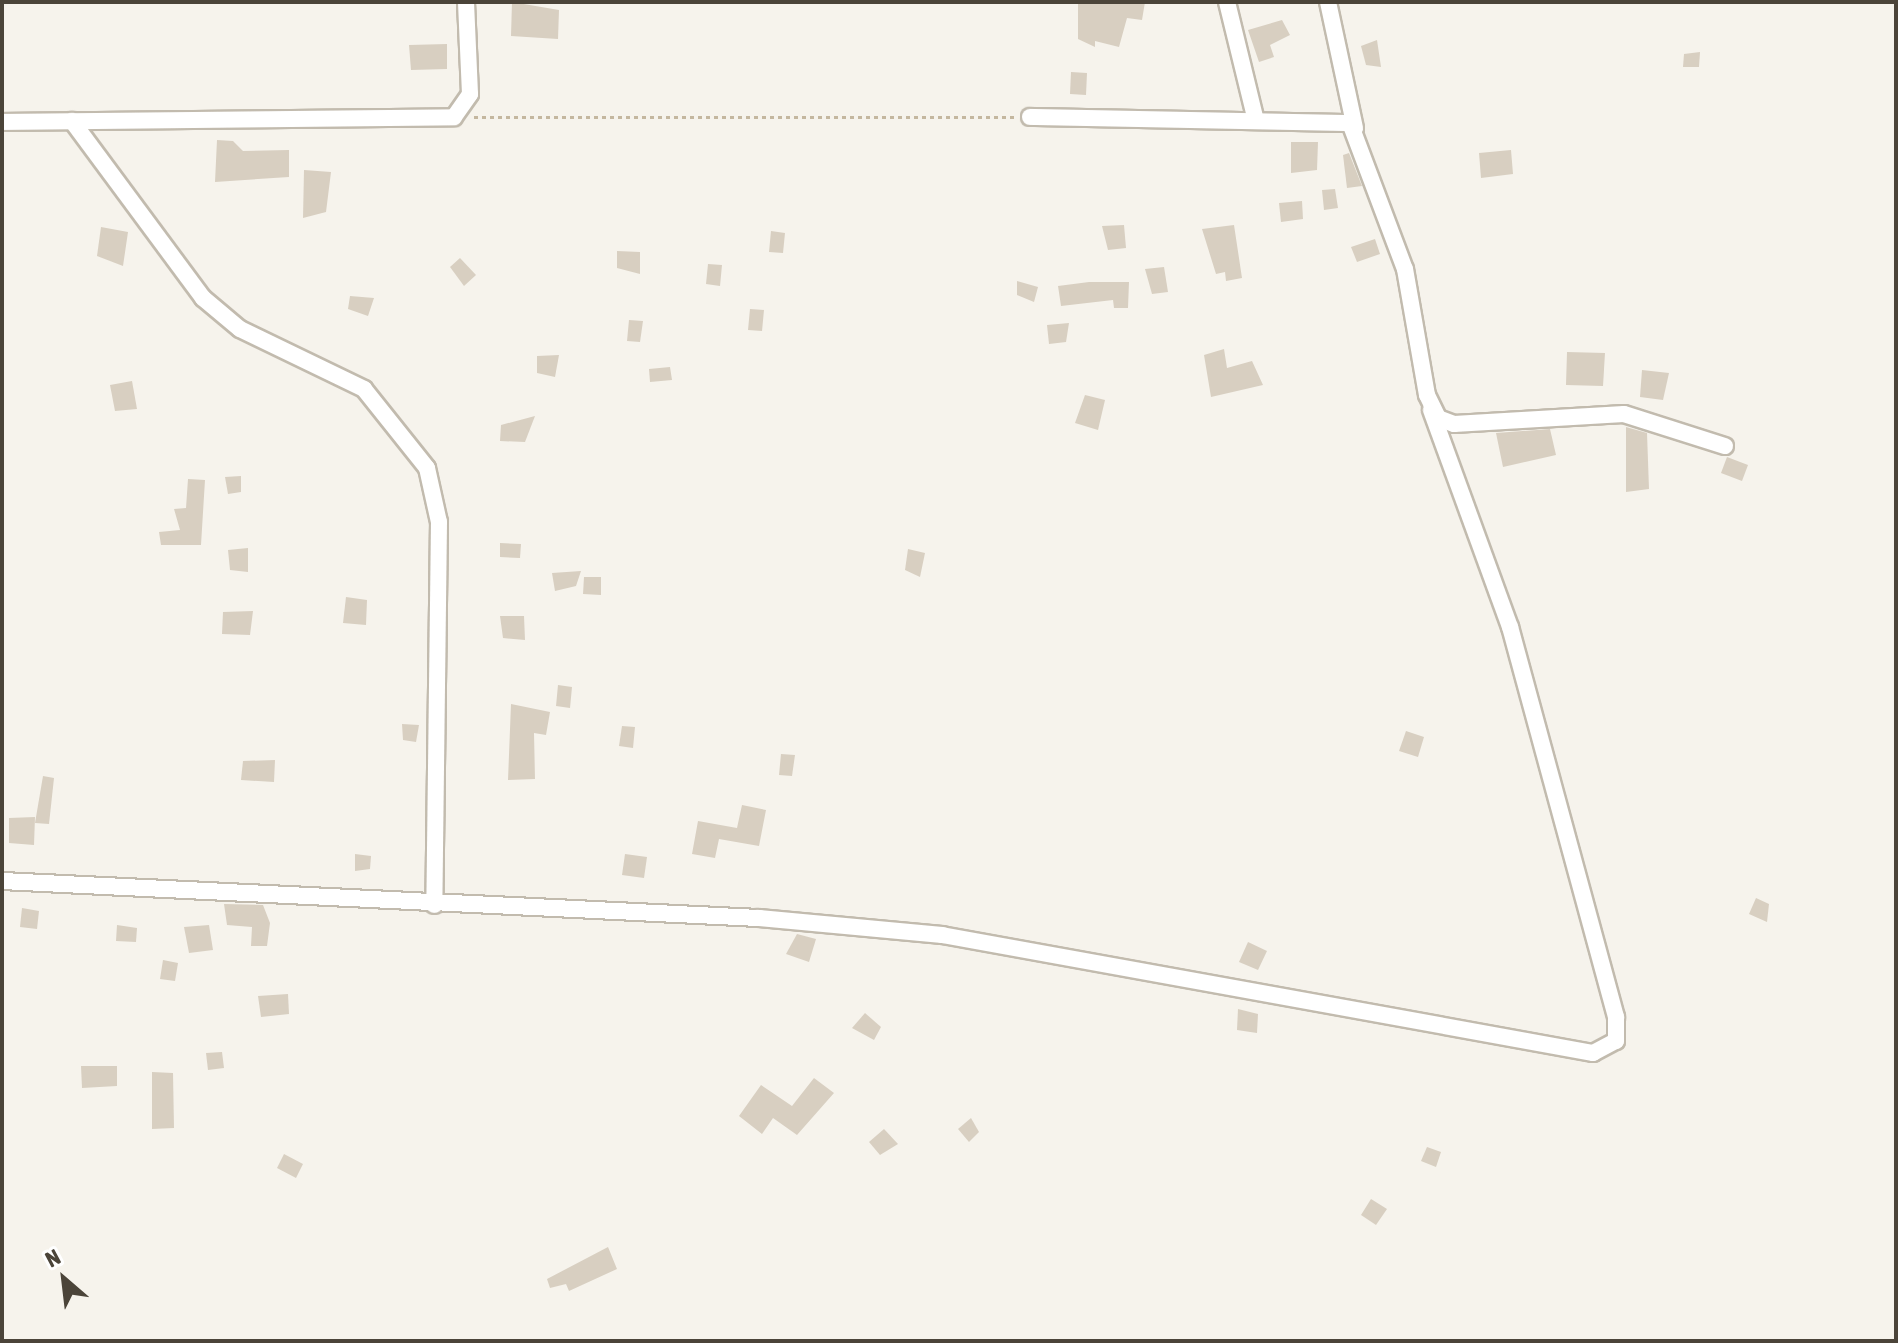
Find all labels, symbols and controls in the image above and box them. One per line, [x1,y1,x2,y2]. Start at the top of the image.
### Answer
north arrow [24,1239,104,1319]
text: N [41,1243,65,1272]

